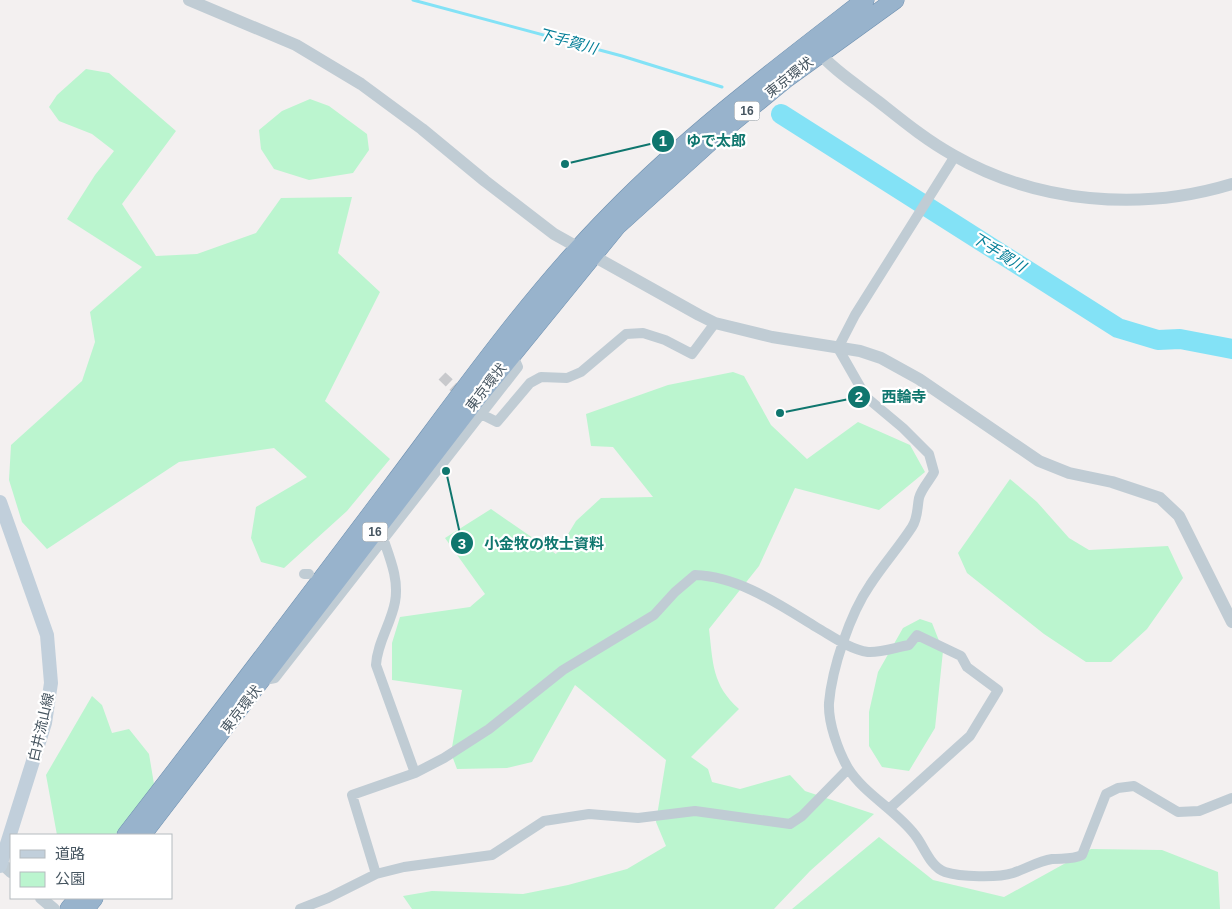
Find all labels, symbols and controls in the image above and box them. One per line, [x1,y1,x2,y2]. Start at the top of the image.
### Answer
water label: 下手賀川 [537,25,601,57]
street label: 東京環状 [762,53,816,101]
road number: 16 [734,102,760,120]
callout: ゆで太郎 [651,126,756,156]
text: 1 [659,132,667,149]
text: ゆで太郎 [686,132,746,149]
water label: 下手賀川 [969,229,1031,276]
street label: 東京環状 [462,360,510,414]
callout: 西輪寺 [846,382,936,412]
text: 2 [855,388,863,405]
text: 西輪寺 [881,388,927,405]
road number: 16 [362,522,388,542]
callout: 小金牧の牧士資料 [449,528,614,558]
text: 3 [458,535,466,552]
text: 小金牧の牧士資料 [484,535,604,552]
street label: 東京環状 [217,682,265,736]
street label: 白井流山線 [25,691,57,763]
legend [10,834,172,899]
text: 道路 [55,845,85,862]
text: 公園 [55,870,85,887]

